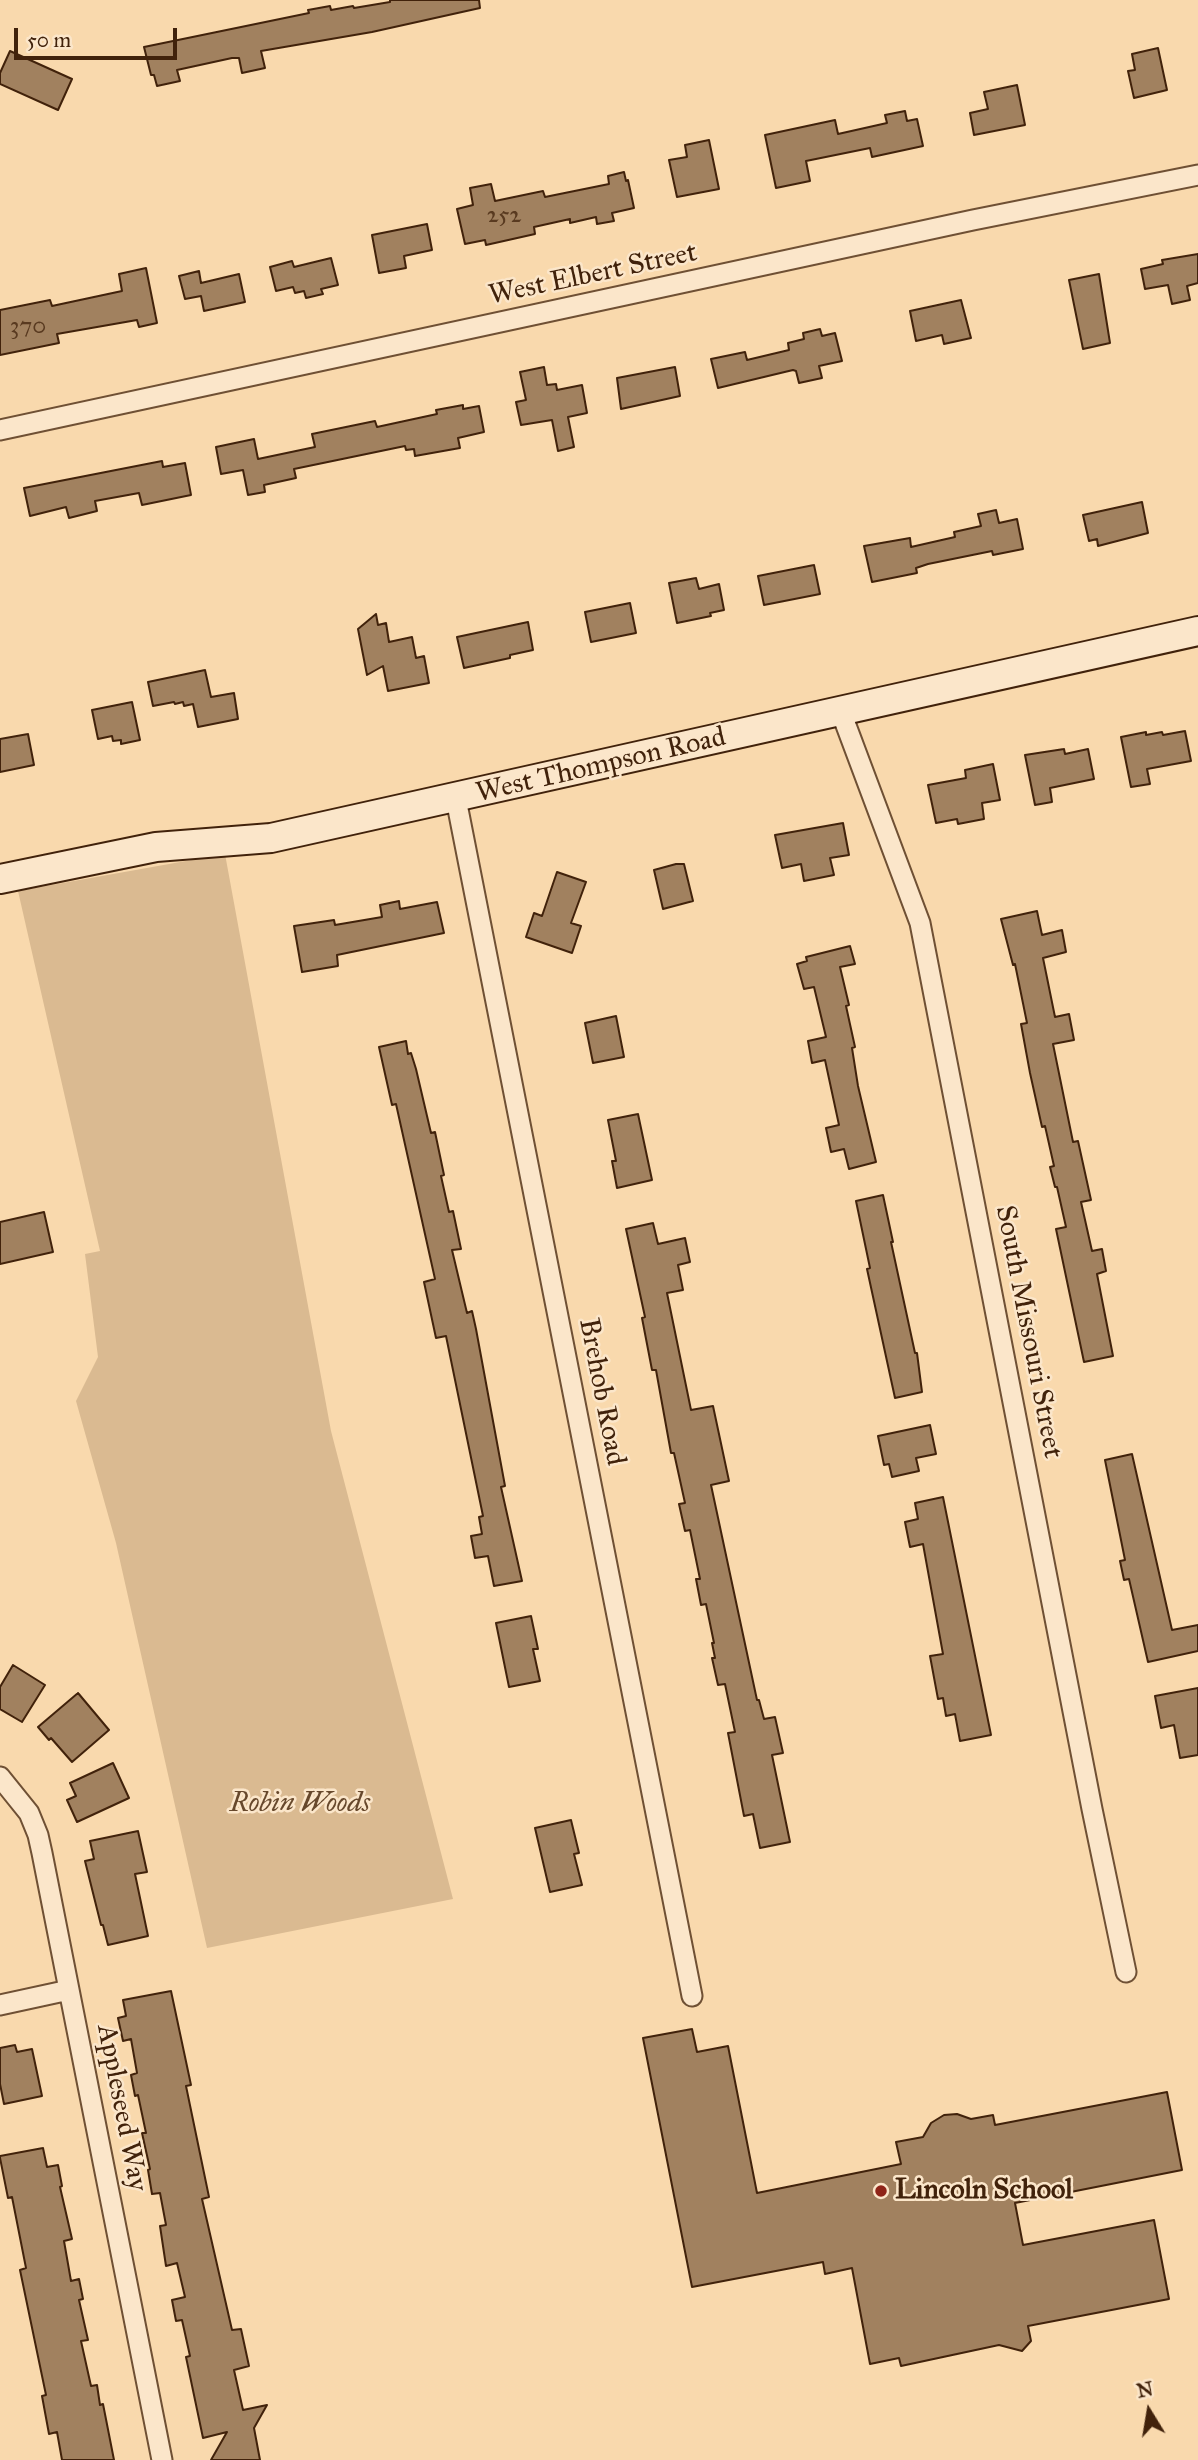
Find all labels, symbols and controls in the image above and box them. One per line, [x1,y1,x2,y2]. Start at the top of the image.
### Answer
scale bar [18,14,180,58]
text: 50 m [27,27,71,53]
house number: 252 [487,202,521,230]
street label: West Elbert Street [486,237,700,313]
house number: 370 [10,313,46,341]
street label: West Thompson Road [473,721,729,811]
street label: South Missouri Street [987,1203,1069,1461]
street label: Brehob Road [570,1315,632,1469]
park label: Robin Woods [230,1787,370,1821]
street label: Appleseed Way [88,2022,154,2194]
place label: Lincoln School [895,2174,1073,2208]
marker: Lincoln School [873,2183,889,2199]
north arrow [1114,2376,1184,2446]
text: N [1135,2377,1155,2403]

